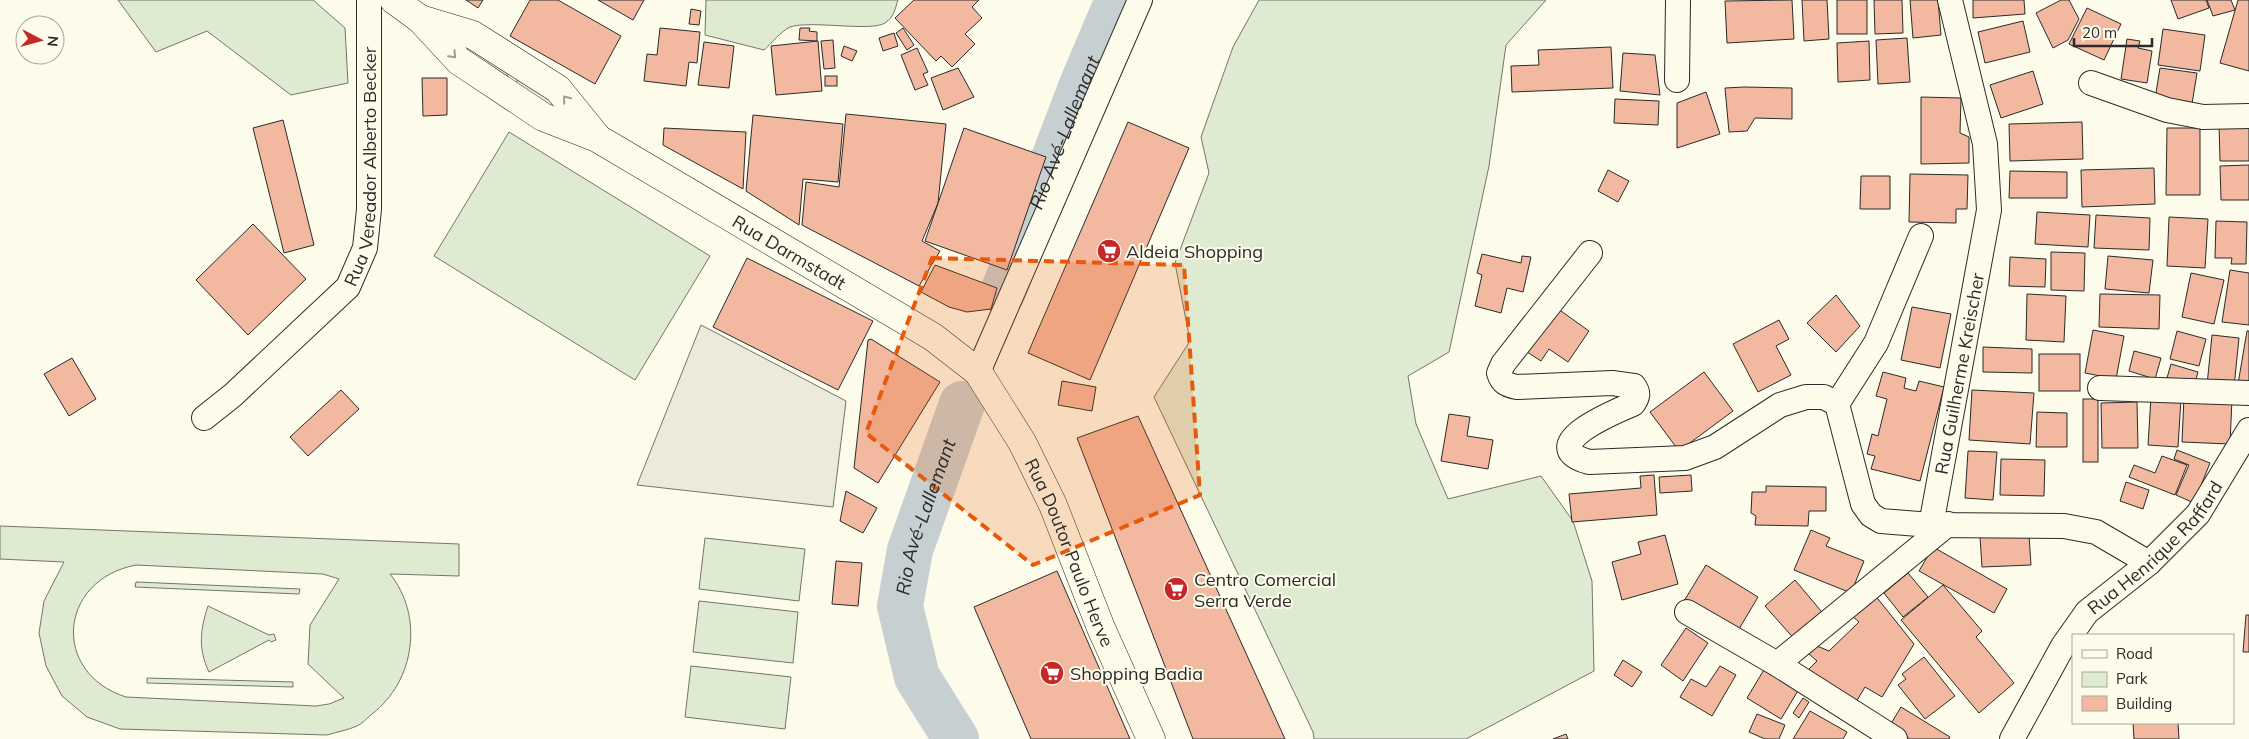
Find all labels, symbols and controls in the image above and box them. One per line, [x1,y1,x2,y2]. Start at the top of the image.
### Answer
north arrow [15,15,65,65]
scale bar [2074,15,2152,47]
text: 20 m [2082,23,2117,42]
text: N [43,35,62,48]
street label: Rua Vereador Alberto Becker [338,46,381,289]
one-way arrow [447,49,456,58]
water label: Rio Avé‐Lallemant [1024,51,1106,213]
one-way arrow [563,96,572,105]
street label: Rua Darmstadt [728,209,850,294]
supermarket icon: Aldeia Shopping [1096,238,1122,264]
place label: Aldeia Shopping [1126,240,1263,263]
street label: Rua Guilherme Kreischer [1929,270,1989,476]
water label: Rio Avé‐Lallemant [890,434,961,597]
street label: Rua Doutor Paulo Herve [1020,454,1119,650]
street label: Rua Henrique Raffard [2082,476,2227,619]
place label: Centro Comercial Serra Verde [1194,568,1336,612]
supermarket icon: Centro Comercial Serra Verde [1163,576,1189,602]
legend [2072,634,2234,724]
text: Road [2116,644,2153,663]
supermarket icon: Shopping Badia [1039,660,1065,686]
place label: Shopping Badia [1070,662,1203,685]
text: Park [2116,669,2148,688]
text: Building [2116,694,2172,713]

